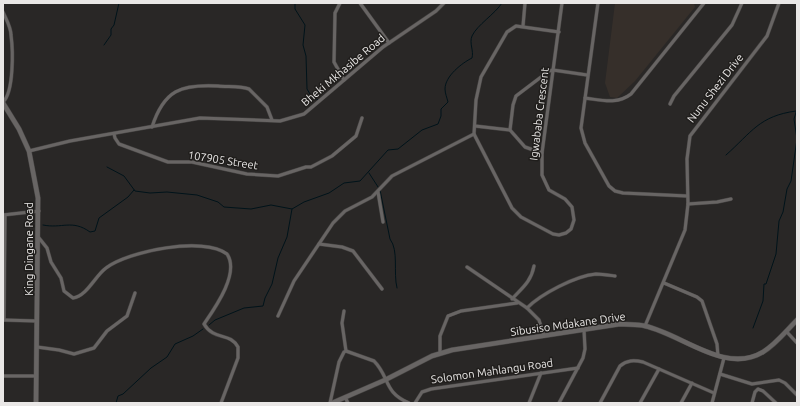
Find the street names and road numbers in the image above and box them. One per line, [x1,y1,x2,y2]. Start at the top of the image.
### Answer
street label: Bheki Mkhasibe Road [299,32,387,108]
street label: Nunu Shezi Drive [685,51,745,125]
street label: Igwababa Crescent [527,66,551,161]
street label: 107905 Street [187,149,259,172]
street label: King Dingane Road [23,202,35,296]
street label: Sibusiso Mdakane Drive [510,310,626,338]
street label: Solomon Mahlangu Road [430,356,554,386]

